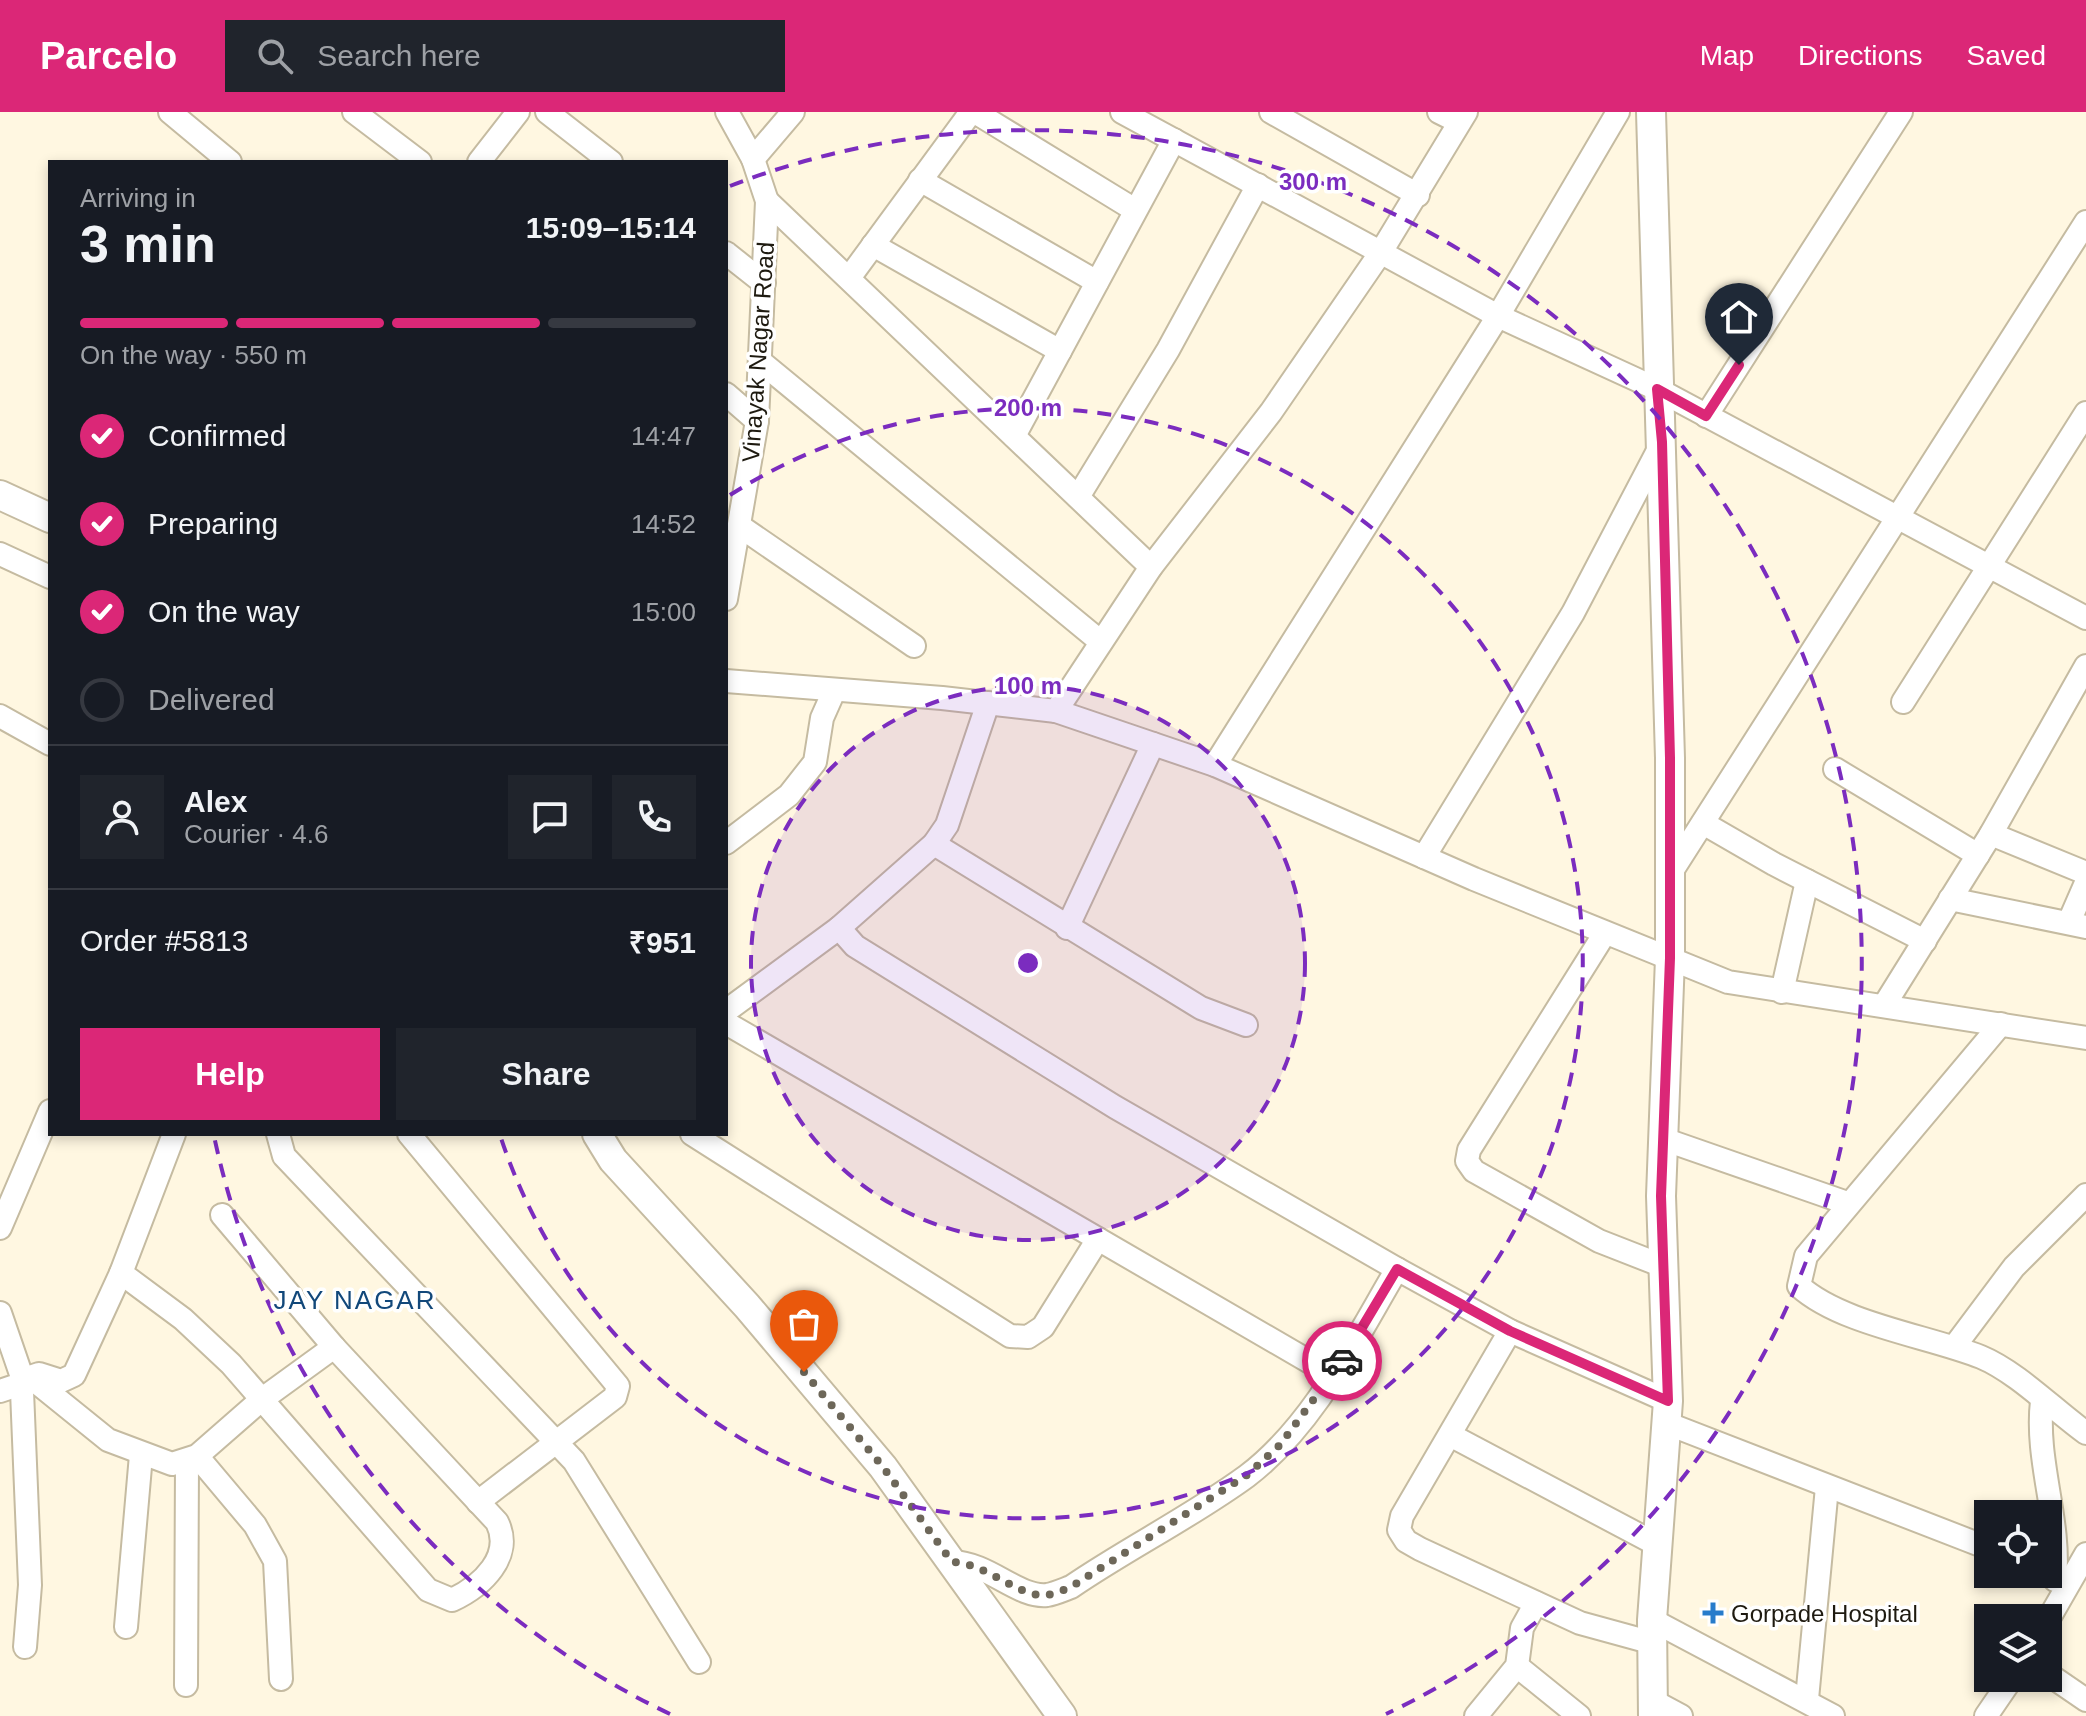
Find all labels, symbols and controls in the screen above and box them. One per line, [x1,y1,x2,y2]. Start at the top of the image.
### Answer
search box [225,20,785,92]
icon: search [253,34,297,78]
text: Parcelo [40,35,177,77]
text: Search here [317,39,481,72]
text: Map [1700,40,1754,71]
text: Directions [1798,40,1923,71]
text: Saved [1967,40,2046,71]
text: 300 m [1279,168,1347,195]
text: Arriving in [80,183,196,213]
text: 15:09–15:14 [526,211,696,244]
text: 3 min [80,215,216,273]
street label: Vinayak Nagar Road [737,241,779,463]
pin [1705,283,1773,365]
icon: home [1717,295,1761,339]
text: On the way · 550 m [80,340,307,370]
text: 200 m [994,394,1062,421]
icon: check [80,414,124,458]
text: Confirmed [148,419,286,452]
text: 14:47 [631,421,696,451]
icon: check [80,502,124,546]
text: Preparing [148,507,278,540]
text: 14:52 [631,509,696,539]
icon: check [80,590,124,634]
text: On the way [148,595,300,628]
text: 15:00 [631,597,696,627]
text: 100 m [994,672,1062,699]
text: Delivered [148,683,275,716]
button: person [80,775,164,859]
button: chat [508,775,592,859]
button: phone [612,775,696,859]
text: Alex [184,785,247,818]
text: Courier · 4.6 [184,819,329,849]
text: Order #5813 [80,924,248,957]
text: ₹951 [629,926,696,959]
centre of rings [1014,949,1042,977]
button: Help [80,1028,380,1120]
button: Share [396,1028,696,1120]
district label: JAY NAGAR [274,1285,436,1315]
pin [770,1290,838,1372]
icon: bag [782,1302,826,1346]
courier [1302,1321,1382,1401]
icon: car [1320,1339,1364,1383]
map controls [1974,1500,2062,1692]
button: locate [1974,1500,2062,1588]
place label: Gorpade Hospital [1731,1600,1918,1627]
marker: Gorpade Hospital [1702,1602,1724,1624]
button: layers [1974,1604,2062,1692]

